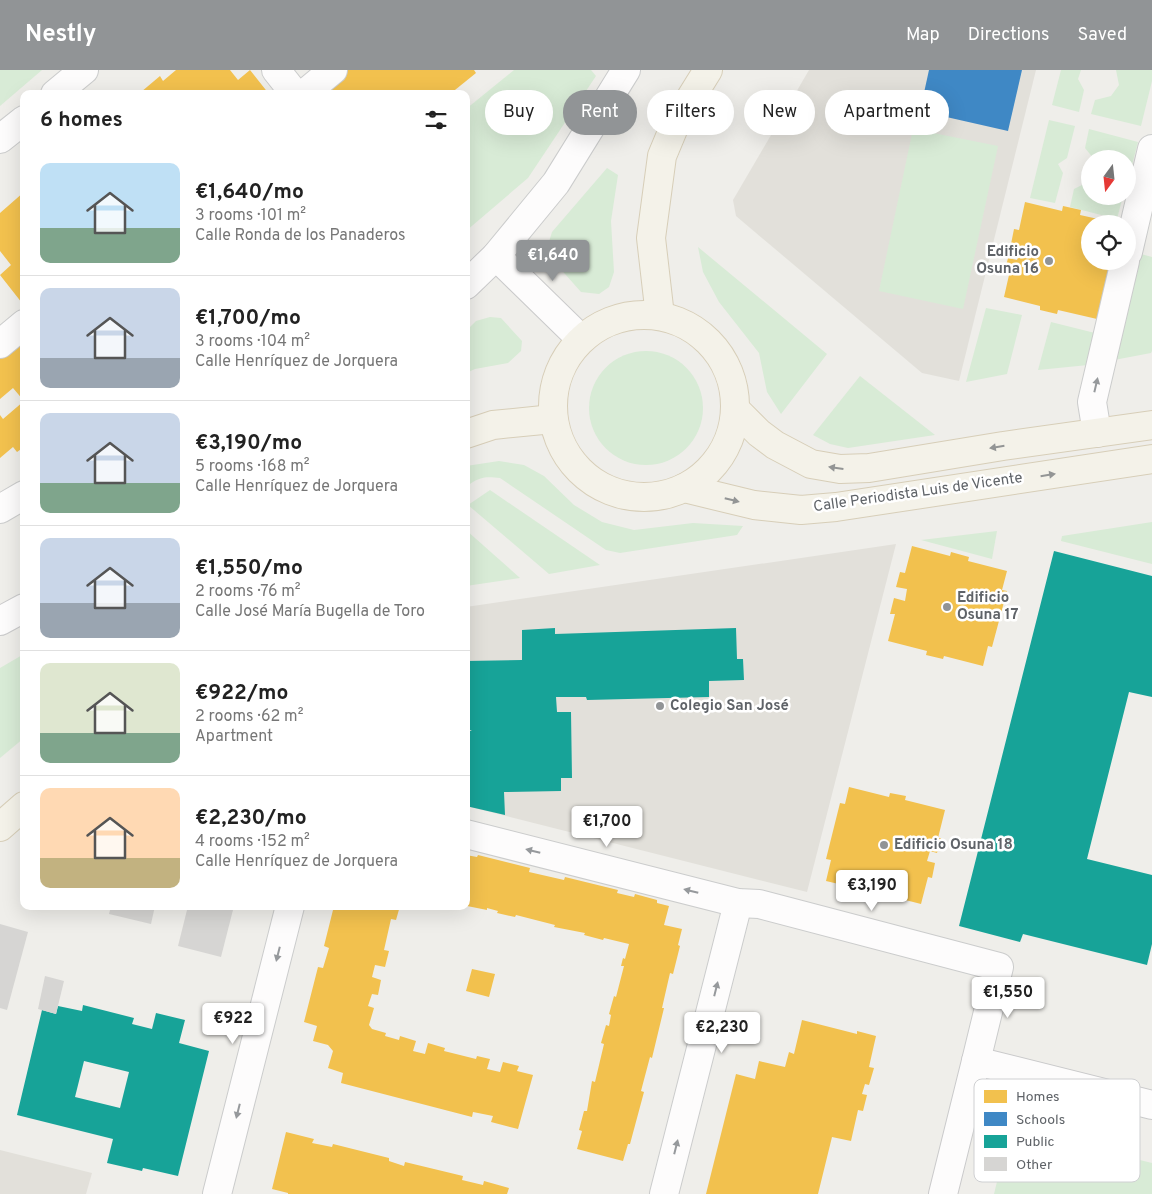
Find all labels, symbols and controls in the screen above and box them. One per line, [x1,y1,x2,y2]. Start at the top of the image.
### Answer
text: Nestly [25,20,96,50]
text: Map [906,24,940,47]
text: Directions [968,24,1050,47]
text: Saved [1078,24,1127,47]
chip: Buy [485,90,553,135]
chip: Rent [563,90,637,135]
chip: Filters [647,90,734,135]
chip: New [744,90,815,135]
chip: Apartment [825,90,949,135]
icon: filters [422,106,450,134]
text: 6 homes [40,107,123,134]
north arrow [1081,150,1136,205]
map controls [1081,150,1136,270]
text: €1,640/mo [195,179,304,206]
icon: home [80,183,140,243]
text: 3 rooms · 101 m² [195,206,306,226]
button: locate [1081,215,1136,270]
text: Calle Ronda de los Panaderos [195,226,406,246]
pin: €1,640 [512,240,594,282]
place label: Edificio Osuna 16 [976,243,1039,279]
text: €1,640 [527,246,579,266]
marker: Edificio Osuna 16 [1043,255,1055,267]
text: €1,700/mo [195,305,301,332]
icon: home [80,308,140,368]
text: 3 rooms · 104 m² [195,332,310,352]
text: Calle Henríquez de Jorquera [195,352,398,372]
one-way arrow [1092,378,1100,393]
text: €3,190/mo [195,430,302,457]
icon: home [80,433,140,493]
one-way arrow [988,444,1004,452]
text: 5 rooms · 168 m² [195,457,310,477]
one-way arrow [828,464,844,472]
street label: Calle Periodista Luis de Vicente [812,469,1024,517]
one-way arrow [1041,470,1057,478]
text: Calle Henríquez de Jorquera [195,477,398,497]
one-way arrow [724,496,739,504]
text: €1,550/mo [195,555,303,582]
icon: home [80,558,140,618]
text: 2 rooms · 76 m² [195,582,301,602]
place label: Edificio Osuna 17 [957,589,1019,625]
marker: Edificio Osuna 17 [941,601,953,613]
text: Calle José María Bugella de Toro [195,602,425,622]
text: €922/mo [195,680,288,707]
icon: home [80,683,140,743]
place label: Colegio San José [670,697,789,716]
marker: Colegio San José [654,700,666,712]
text: 2 rooms · 62 m² [195,707,303,727]
text: Apartment [195,727,273,747]
text: €2,230/mo [195,805,307,832]
pin: €1,700 [566,806,648,848]
icon: home [80,808,140,868]
text: €1,700 [582,812,632,832]
text: 4 rooms · 152 m² [195,832,310,852]
place label: Edificio Osuna 18 [894,836,1013,855]
marker: Edificio Osuna 18 [878,839,890,851]
one-way arrow [526,847,541,855]
text: Calle Henríquez de Jorquera [195,852,398,872]
pin: €3,190 [831,870,913,912]
text: €3,190 [847,876,897,896]
one-way arrow [683,887,698,895]
one-way arrow [274,946,282,961]
pin: €1,550 [967,976,1049,1019]
one-way arrow [712,982,720,997]
text: €1,550 [983,983,1033,1003]
pin: €922 [203,1002,263,1045]
text: €922 [213,1009,253,1029]
pin: €2,230 [681,1012,763,1054]
text: €2,230 [695,1018,749,1038]
legend [974,1079,1140,1182]
text: Homes [1016,1089,1060,1106]
one-way arrow [234,1104,242,1119]
text: Schools [1016,1112,1065,1129]
text: Public [1016,1134,1055,1151]
one-way arrow [672,1139,680,1154]
text: Other [1016,1157,1053,1174]

